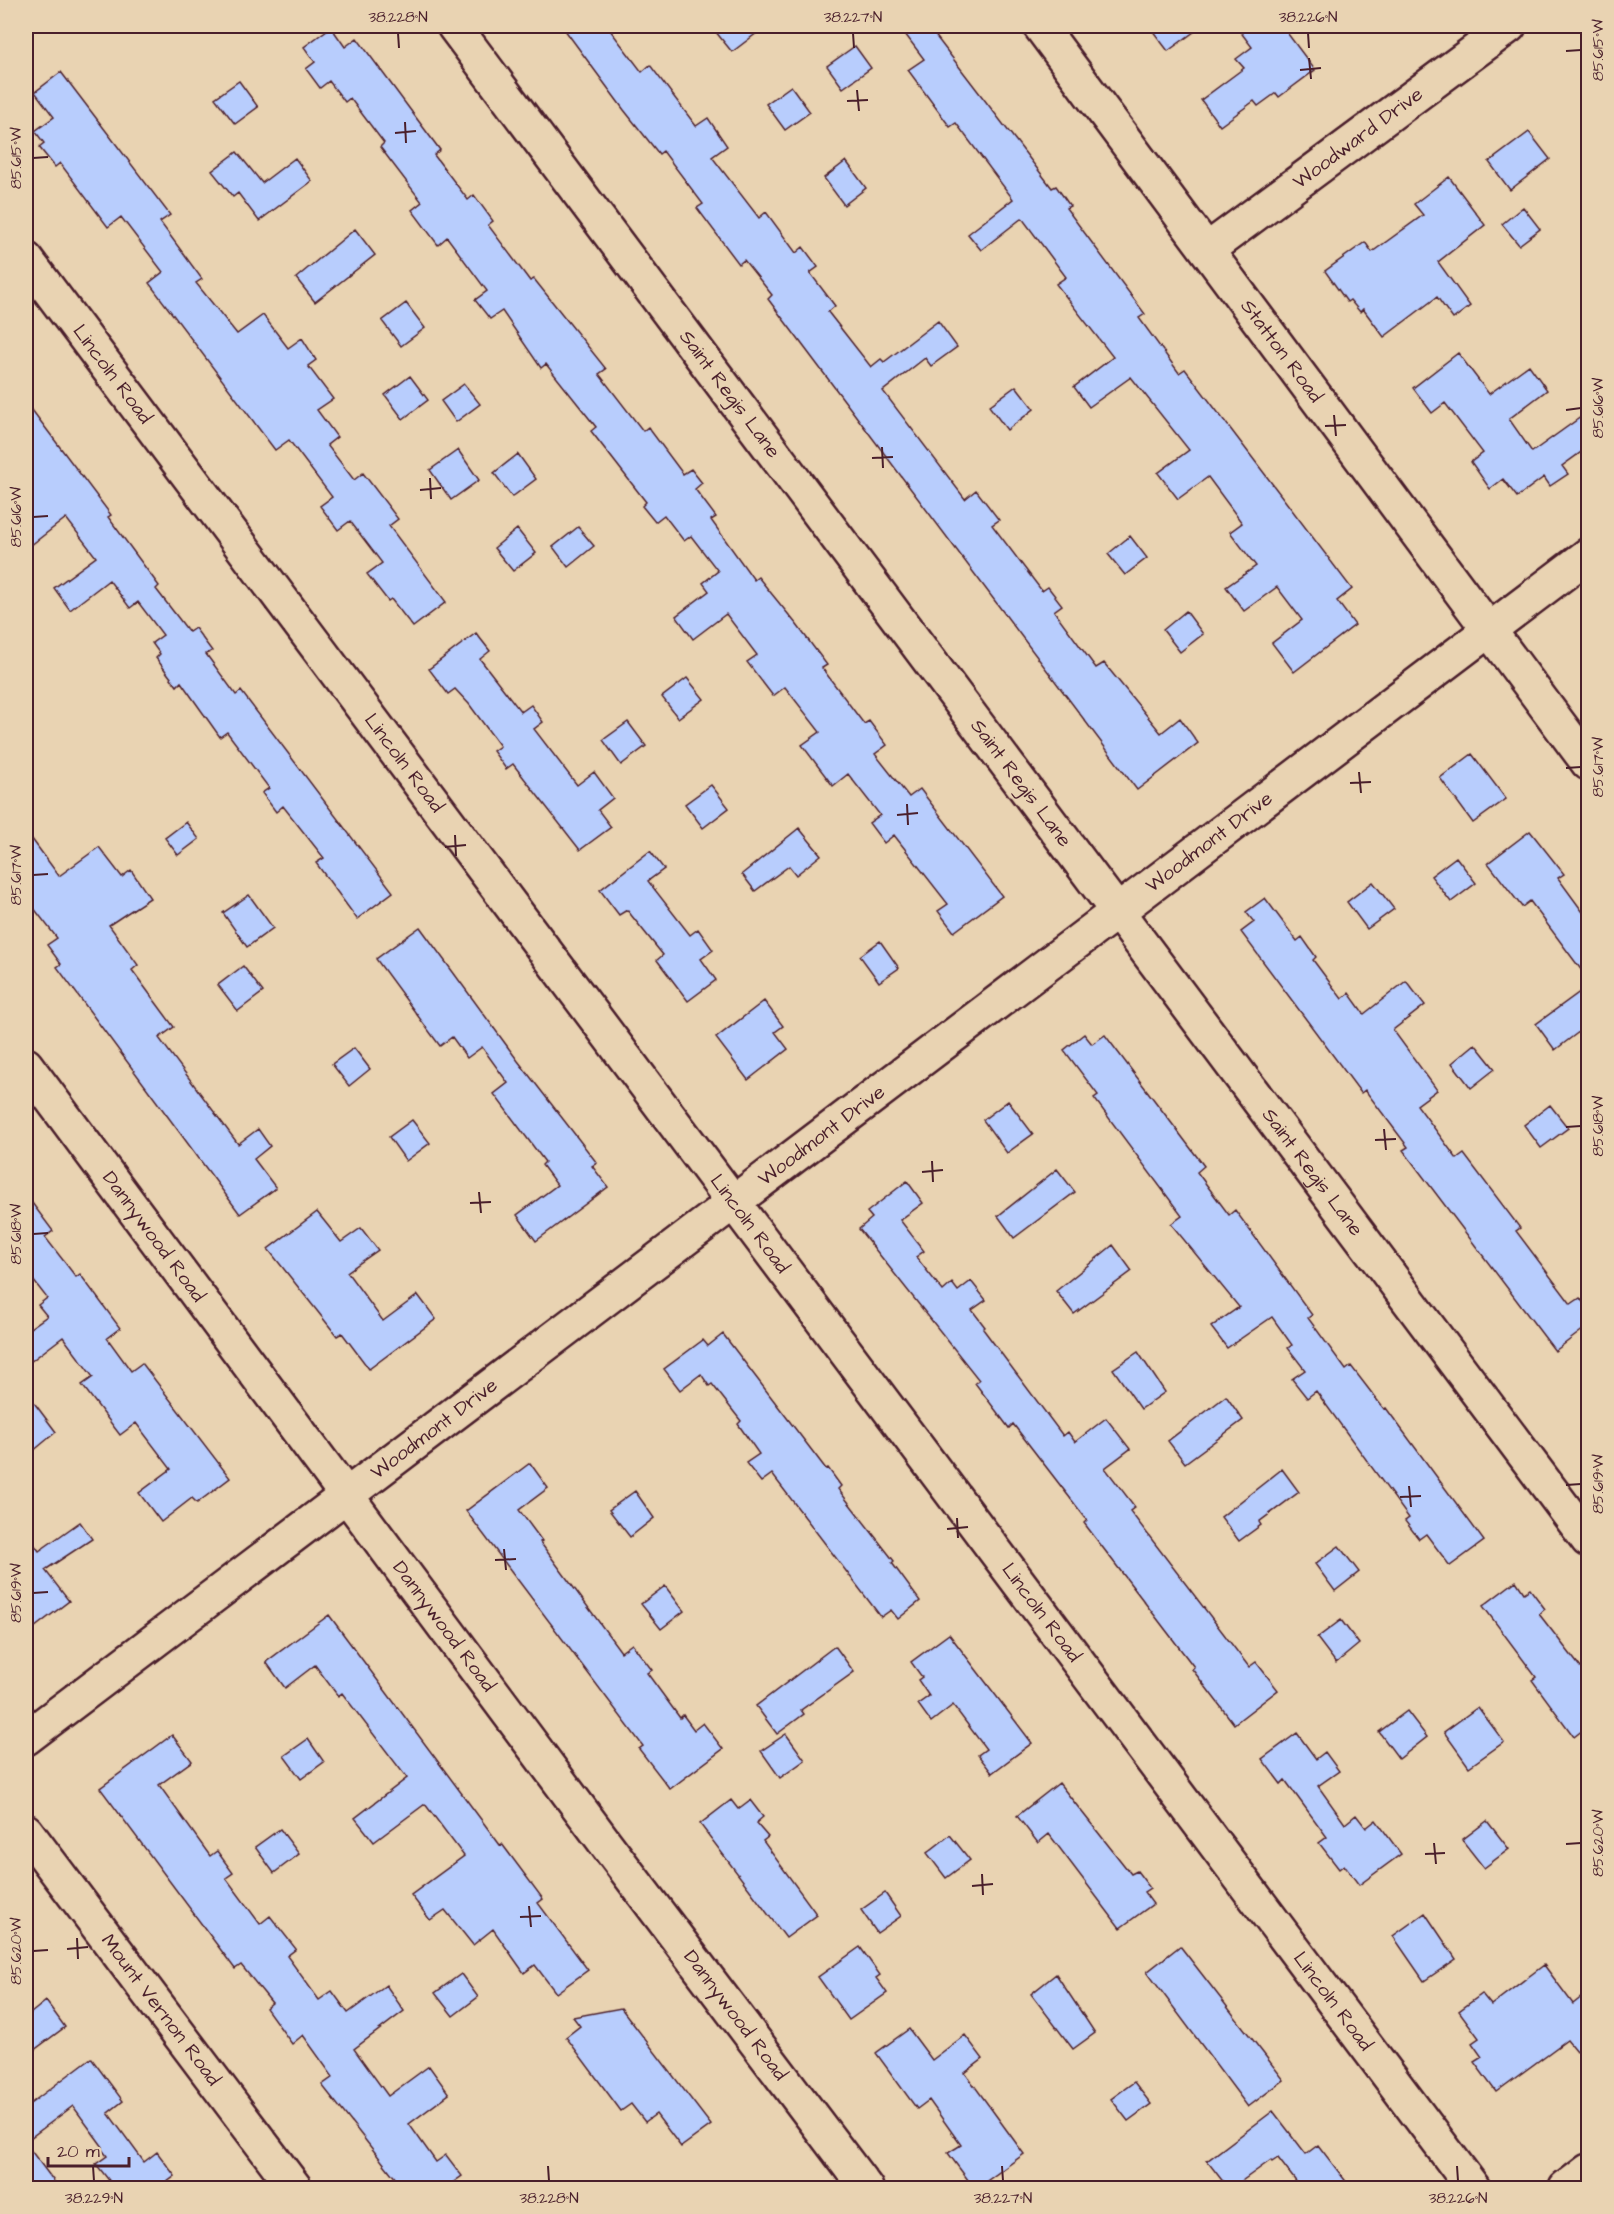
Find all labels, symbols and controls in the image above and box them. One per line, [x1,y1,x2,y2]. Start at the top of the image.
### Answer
text: 38.228°N [368,7,428,28]
text: 38.227°N [824,7,882,28]
text: 38.226°N [1279,7,1337,28]
text: 85.615°W [1588,19,1609,81]
street label: Woodward Drive [1287,80,1429,196]
text: 85.615°W [6,127,27,189]
street label: Statton Road [1234,293,1329,409]
street label: Lincoln Road [66,319,159,430]
street label: Saint Regis Lane [673,324,787,464]
text: 85.616°W [1588,378,1609,438]
text: 85.616°W [6,487,27,547]
street label: Lincoln Road [357,707,451,819]
street label: Saint Regis Lane [964,713,1078,853]
text: 85.617°W [1588,737,1609,797]
street label: Woodmont Drive [1140,785,1278,899]
text: 85.617°W [6,845,27,905]
street label: Woodmont Drive [752,1078,891,1193]
text: 85.618°W [1588,1096,1609,1156]
street label: Saint Regis Lane [1255,1102,1370,1242]
street label: Dannywood Road [96,1165,212,1308]
street label: Lincoln Road [703,1168,796,1279]
text: 85.618°W [6,1204,27,1264]
street label: Woodmont Drive [365,1371,504,1486]
text: 85.619°W [1588,1454,1609,1514]
street label: Dannywood Road [386,1555,502,1698]
street label: Lincoln Road [995,1557,1088,1668]
text: 85.619°W [6,1563,27,1623]
text: 85.620°W [1588,1809,1609,1877]
text: 85.620°W [6,1917,27,1985]
street label: Mount Vernon Road [94,1928,227,2092]
street label: Dannywood Road [677,1944,794,2086]
street label: Lincoln Road [1286,1946,1380,2057]
scale bar [48,2130,129,2168]
text: 20 m [57,2139,100,2164]
text: 38.229°N [65,2188,123,2209]
text: 38.228°N [519,2188,579,2209]
text: 38.227°N [974,2188,1032,2209]
text: 38.226°N [1429,2188,1487,2209]

